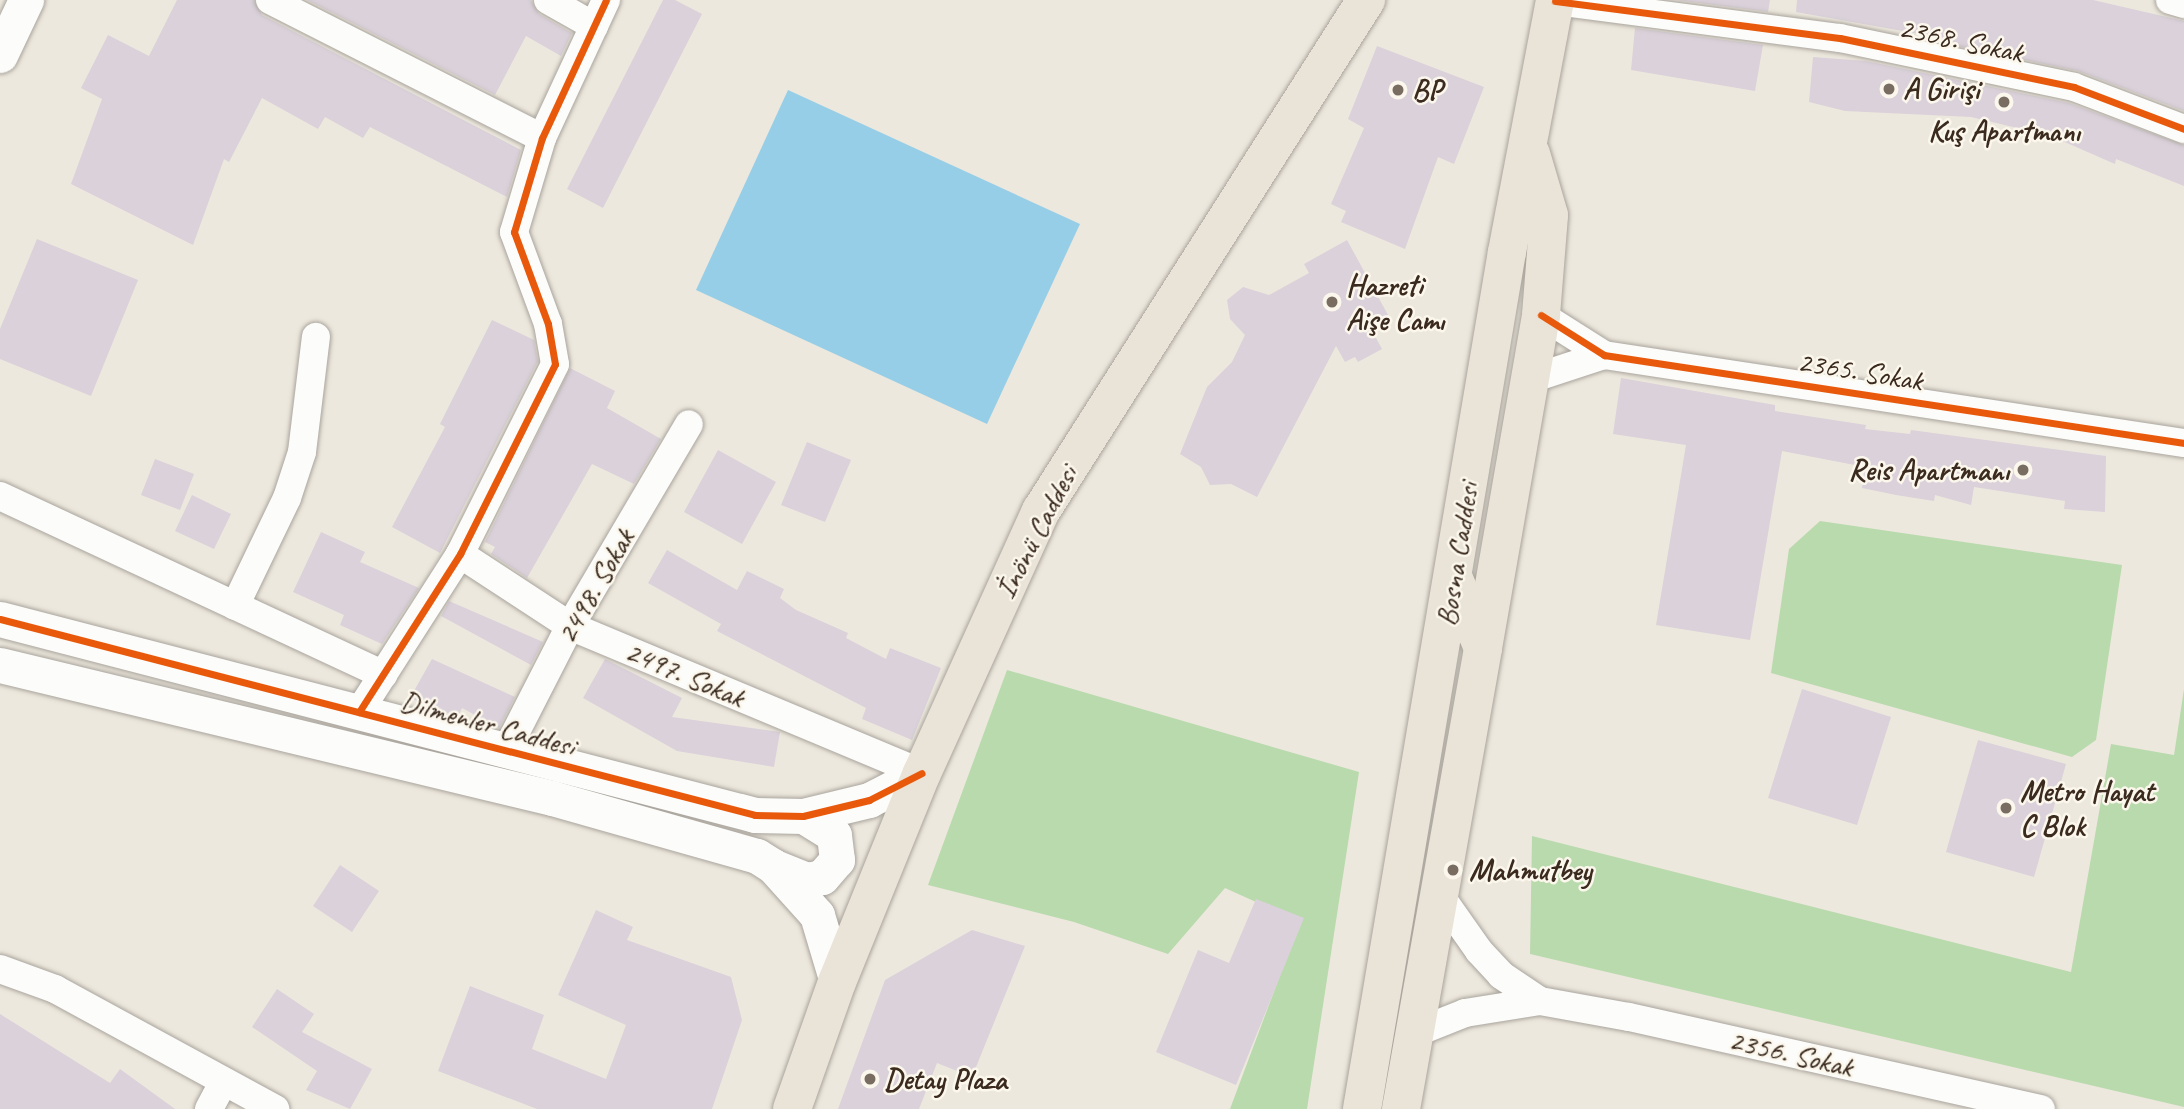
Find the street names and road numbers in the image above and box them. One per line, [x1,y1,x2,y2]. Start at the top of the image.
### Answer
street label: 2368. Sokak [1896,9,2026,71]
street label: 2365. Sokak [1795,343,1925,399]
street label: İnönü Caddesi [987,460,1085,604]
street label: Bosna Caddesi [1428,479,1486,629]
street label: 2498. Sokak [548,522,642,650]
street label: 2497. Sokak [620,633,750,715]
street label: Dilmenler Caddesi [397,682,579,764]
street label: 2356. Sokak [1726,1021,1856,1085]

